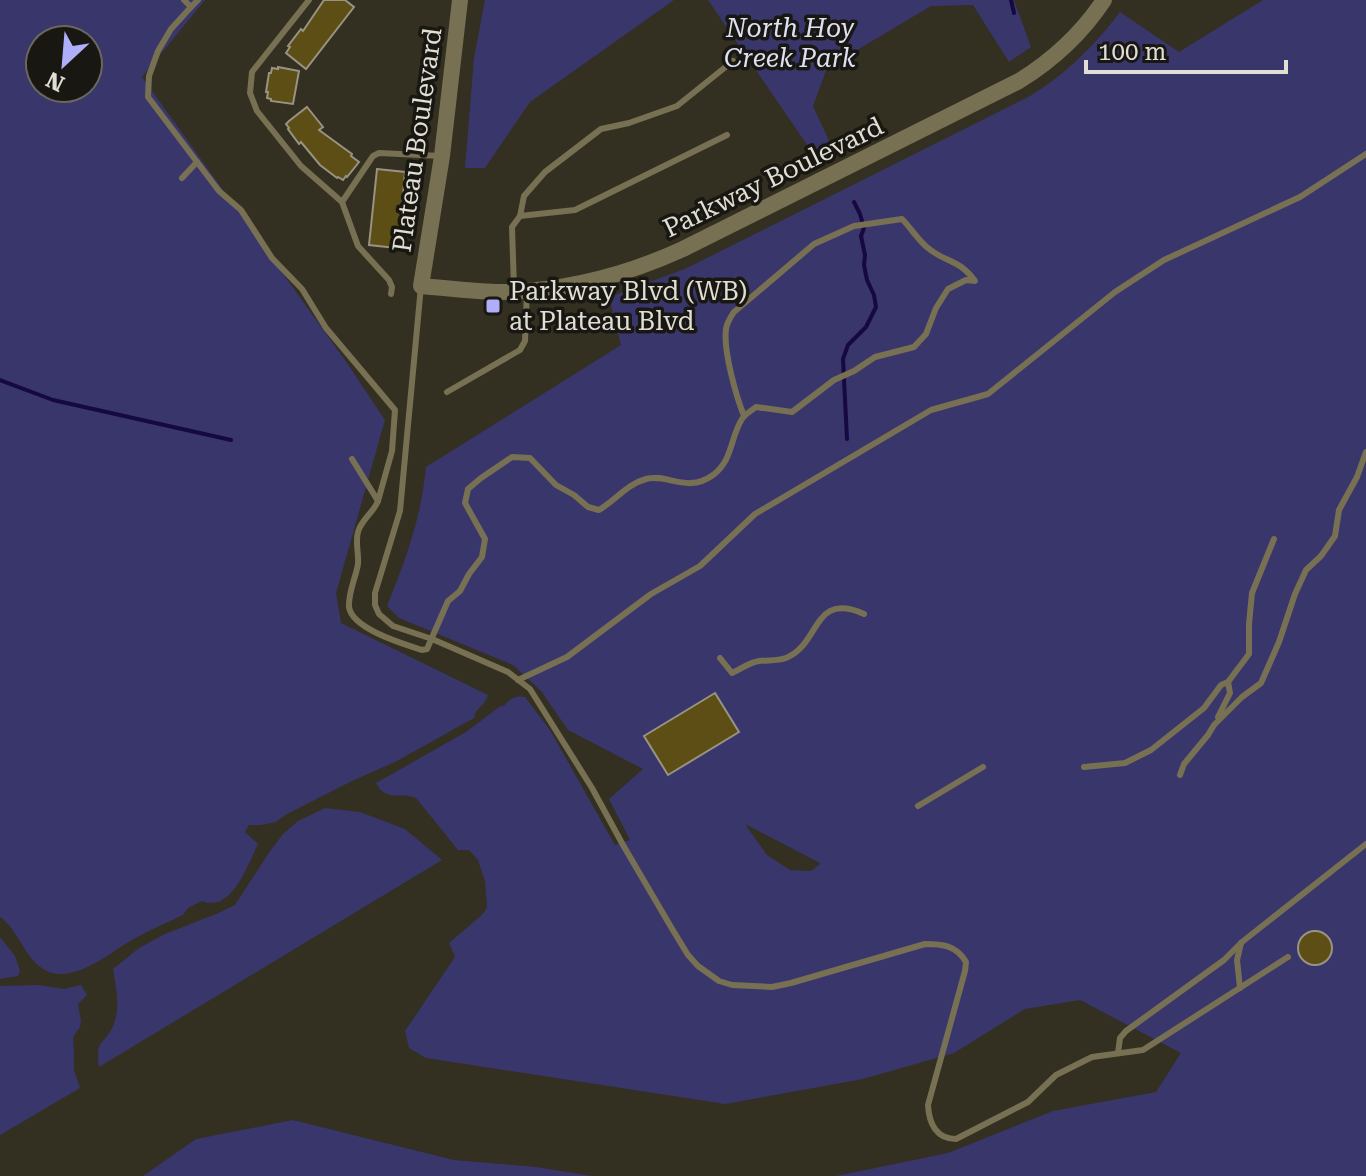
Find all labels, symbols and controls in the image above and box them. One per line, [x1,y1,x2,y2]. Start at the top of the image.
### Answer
park label: North Hoy Creek Park [724,13,857,73]
north arrow [24,24,104,104]
scale bar [1086,24,1286,74]
street label: Plateau Boulevard [386,26,448,254]
text: 100 m [1098,38,1166,66]
text: N [42,67,69,96]
street label: Parkway Boulevard [658,111,888,243]
place label: Parkway Blvd (WB) at Plateau Blvd [509,276,747,336]
marker: Parkway Blvd (WB) at Plateau Blvd [484,297,502,315]

